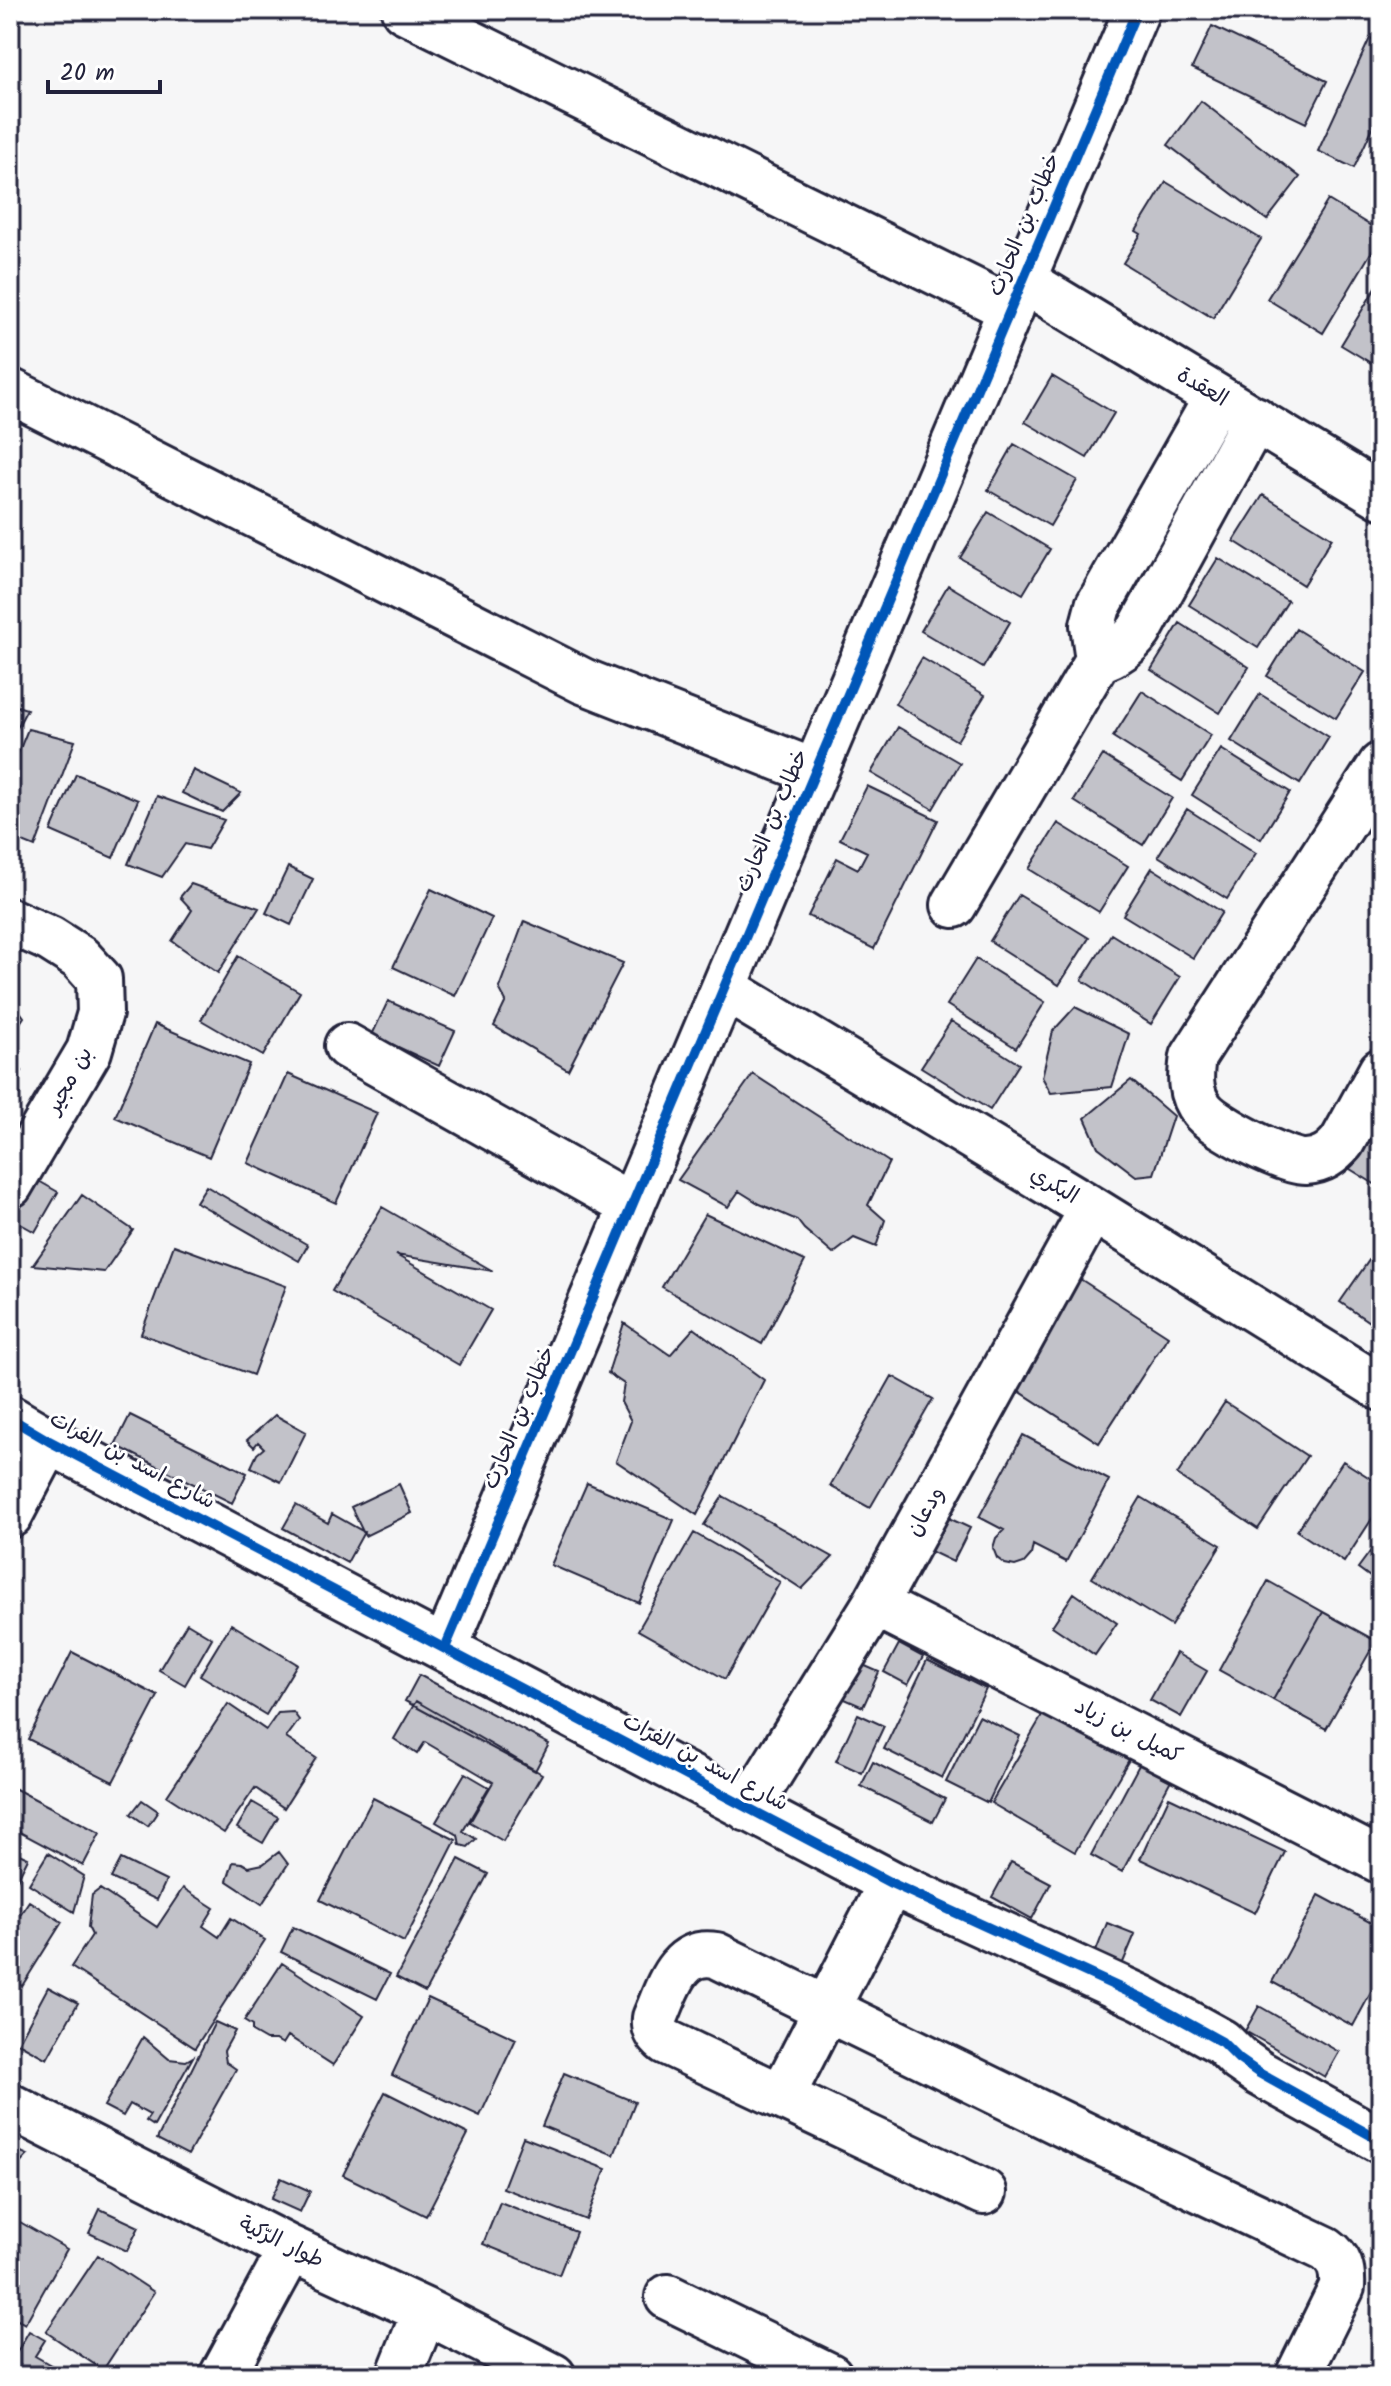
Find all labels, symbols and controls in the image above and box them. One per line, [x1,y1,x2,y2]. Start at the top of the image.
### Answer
scale bar [48,44,160,94]
text: 20 m [60,54,115,93]
street label: خطاب بن الحارث [979,148,1071,302]
street label: العقدة [1169,359,1235,417]
street label: خطاب بن الحارث [727,744,819,898]
street label: بن مجير [36,1041,103,1123]
street label: البكري [1023,1158,1085,1214]
street label: خطاب بن الحارث [474,1341,566,1495]
street label: شارع اسد بن الفرات [43,1402,221,1520]
street label: ودعان [898,1480,954,1544]
street label: كميل بن زياد [1068,1690,1188,1774]
street label: شارع اسد بن الفرات [616,1704,794,1822]
street label: طوار الرّكية [232,2207,330,2279]

